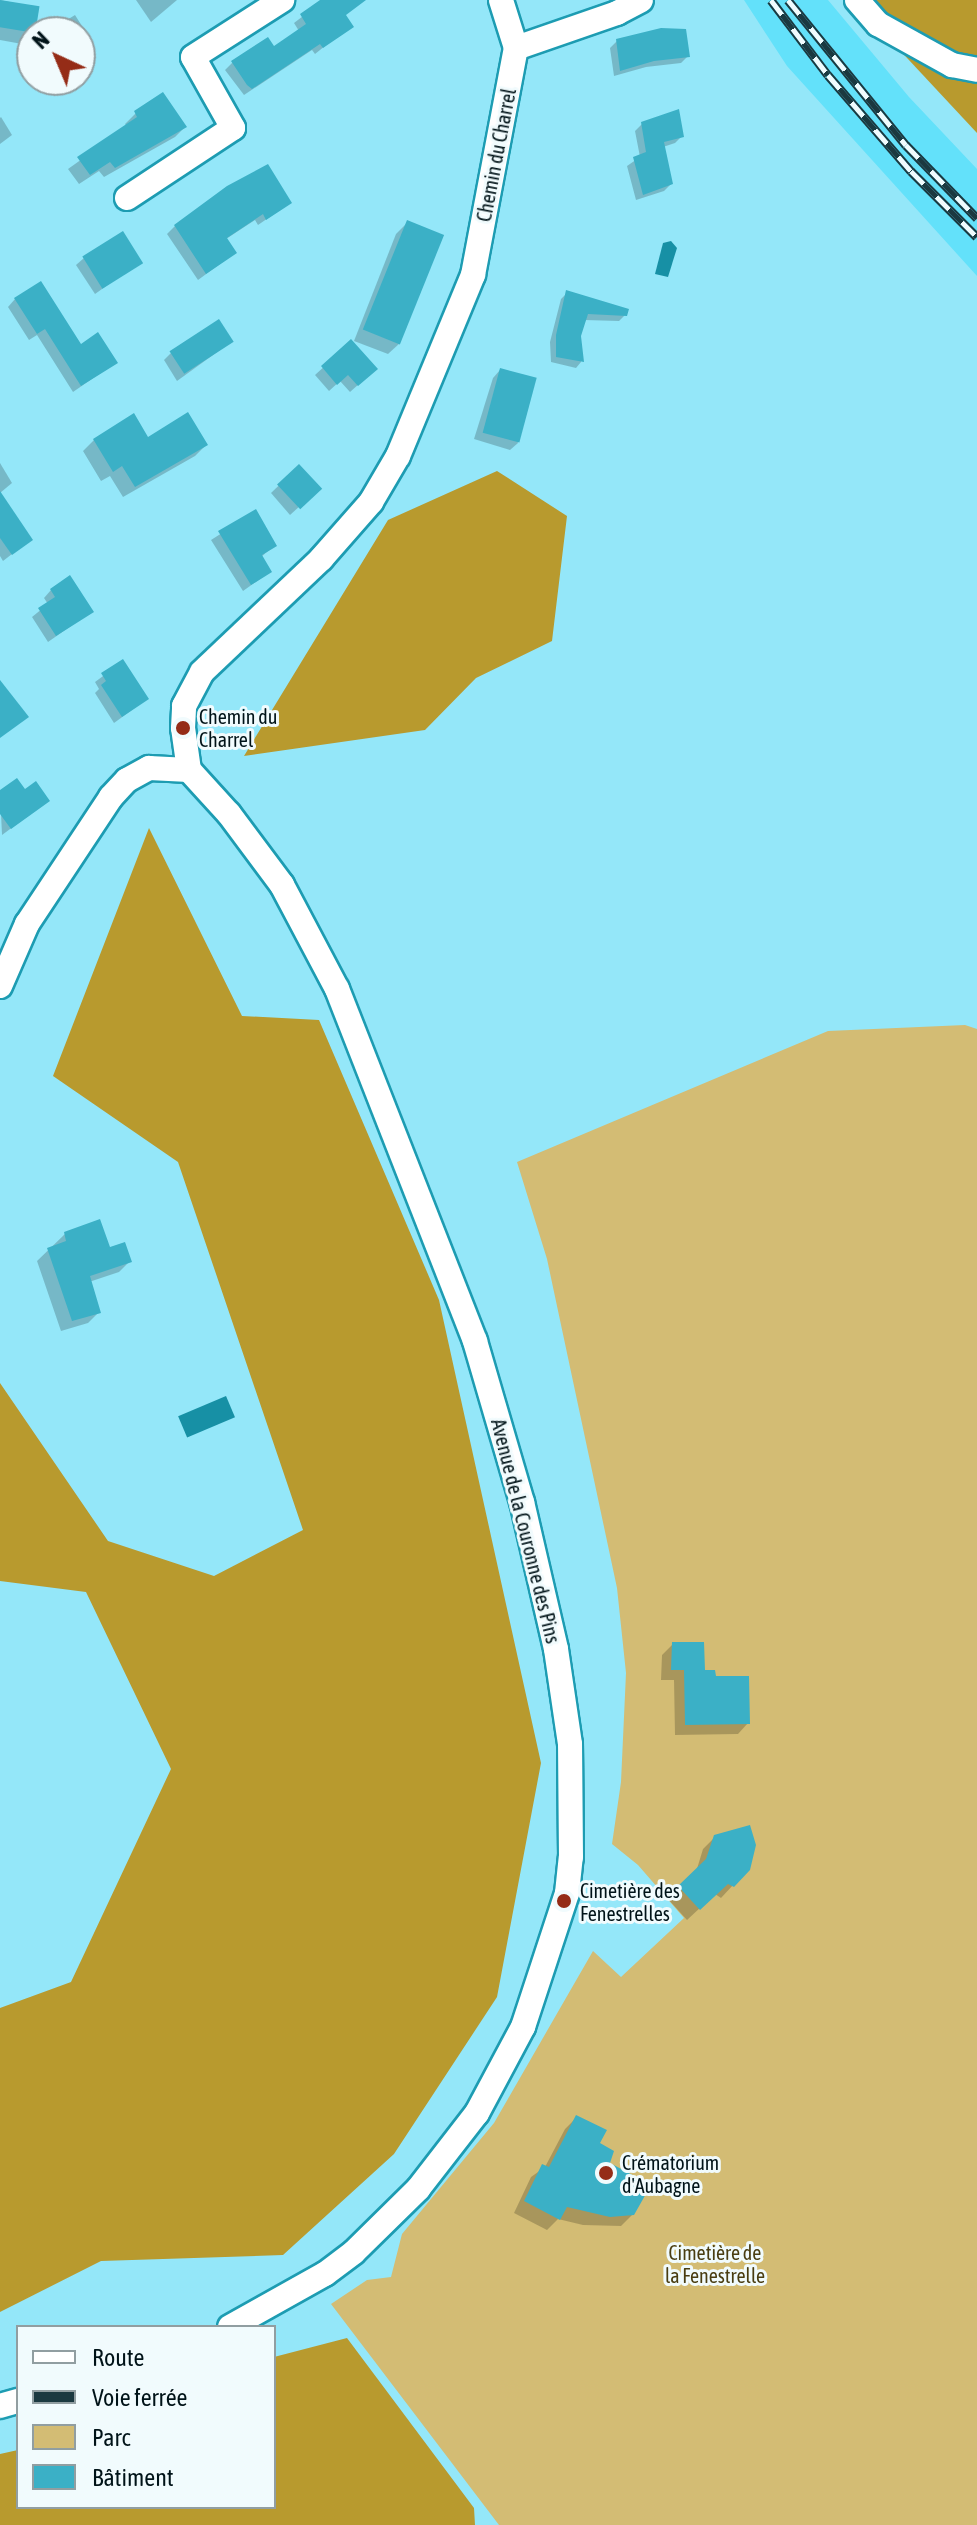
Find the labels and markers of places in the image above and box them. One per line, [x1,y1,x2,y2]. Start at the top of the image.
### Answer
place label: Chemin du Charrel [199,704,277,751]
marker: Chemin du Charrel [174,719,192,737]
place label: Cimetière des Fenestrelles [580,1878,680,1925]
marker: Cimetière des Fenestrelles [555,1892,573,1910]
place label: Crématorium d'Aubagne [622,2150,719,2197]
marker: Crématorium d'Aubagne [597,2164,615,2182]

